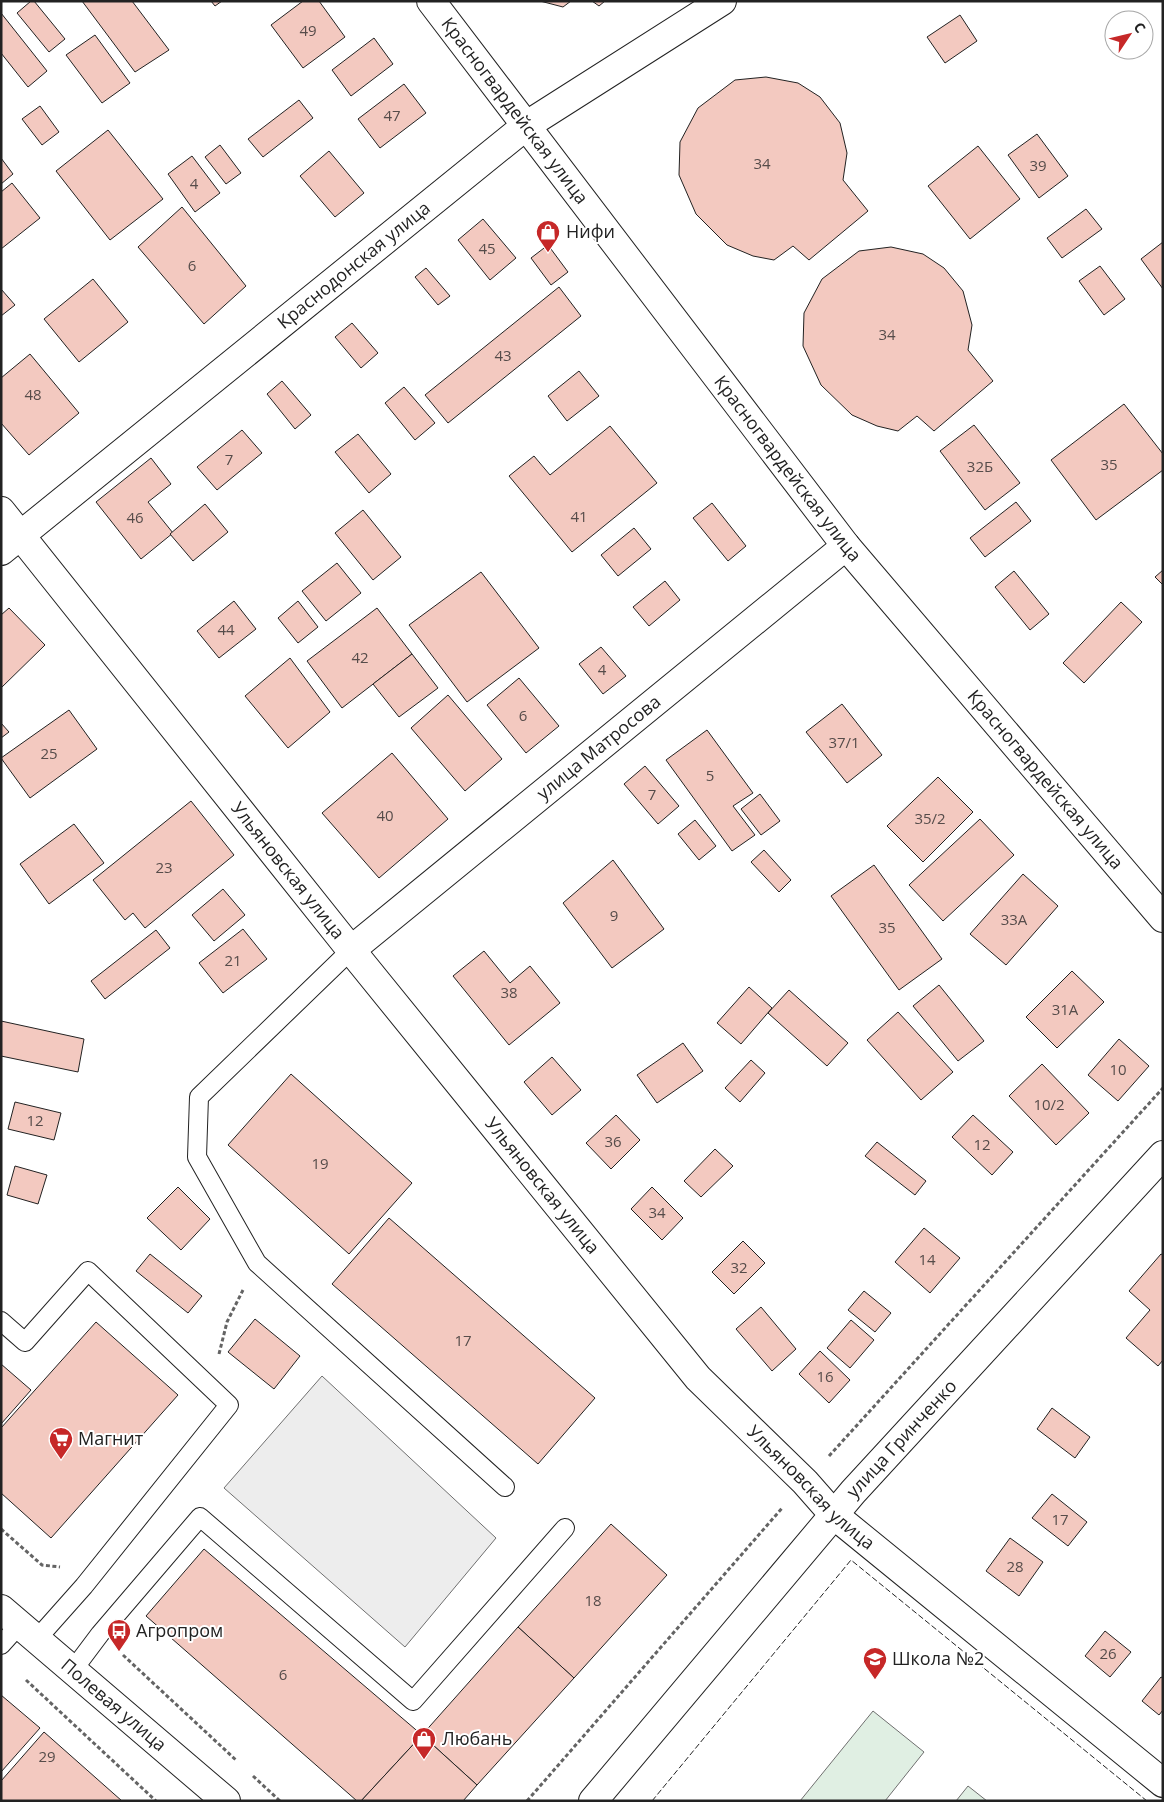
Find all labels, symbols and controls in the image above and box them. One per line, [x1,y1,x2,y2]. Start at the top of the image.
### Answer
north arrow [1104,10,1154,60]
street label: Красногвардейская улица [437,12,594,208]
text: С [1130,18,1150,36]
house number: 49 [299,20,317,40]
house number: 47 [383,105,401,125]
house number: 34 [753,153,771,173]
house number: 39 [1029,155,1047,175]
house number: 4 [190,173,199,193]
street label: Краснодонская улица [272,195,435,334]
shop icon: Нифи [535,219,561,253]
place label: Нифи [566,219,615,243]
house number: 45 [478,238,496,258]
house number: 6 [188,255,196,275]
house number: 34 [878,324,896,344]
house number: 43 [494,345,512,365]
street label: Красногвардейская улица [709,370,867,566]
house number: 48 [24,384,42,404]
house number: 7 [225,449,233,469]
house number: 35 [1100,454,1118,474]
house number: 32Б [967,456,993,476]
house number: 41 [570,506,588,526]
house number: 46 [126,507,144,527]
house number: 44 [217,619,235,639]
house number: 42 [351,647,369,667]
house number: 4 [598,659,607,679]
street label: Красногвардейская улица [963,684,1129,874]
street label: улица Матросова [531,689,665,805]
house number: 6 [519,705,527,725]
house number: 37/1 [828,732,860,752]
house number: 25 [40,743,58,763]
house number: 5 [706,765,714,785]
house number: 7 [648,784,656,804]
street label: Ульяновская улица [226,796,351,944]
house number: 40 [376,805,394,825]
house number: 35/2 [914,808,946,828]
house number: 23 [155,857,173,877]
house number: 9 [610,905,618,925]
house number: 33А [1001,909,1028,929]
house number: 35 [878,917,896,937]
house number: 21 [224,950,242,970]
house number: 38 [500,982,518,1002]
house number: 31А [1052,999,1079,1019]
house number: 10 [1109,1059,1127,1079]
house number: 10/2 [1033,1094,1065,1114]
house number: 12 [26,1110,44,1130]
street label: Ульяновская улица [480,1112,606,1258]
house number: 36 [604,1131,622,1151]
house number: 12 [973,1134,991,1154]
house number: 19 [311,1153,329,1173]
house number: 34 [648,1202,666,1222]
house number: 14 [918,1249,936,1269]
house number: 32 [730,1257,748,1277]
house number: 17 [454,1330,472,1350]
house number: 16 [816,1366,834,1386]
street label: улица Гринченко [841,1374,962,1502]
street label: Ульяновская улица [743,1419,880,1555]
supermarket icon: Магнит [48,1426,74,1460]
place label: Магнит [78,1426,144,1450]
house number: 17 [1051,1509,1069,1529]
house number: 28 [1006,1556,1024,1576]
house number: 18 [584,1590,602,1610]
bus stop icon: Агропром [106,1618,132,1652]
place label: Агропром [136,1618,223,1642]
house number: 26 [1099,1643,1117,1663]
school or university icon: Школа №2 [862,1646,888,1680]
place label: Школа №2 [892,1646,984,1670]
street label: Полевая улица [56,1653,172,1756]
house number: 6 [279,1664,287,1684]
shop icon: Любань [411,1726,437,1760]
place label: Любань [442,1726,512,1750]
house number: 29 [38,1746,56,1766]

